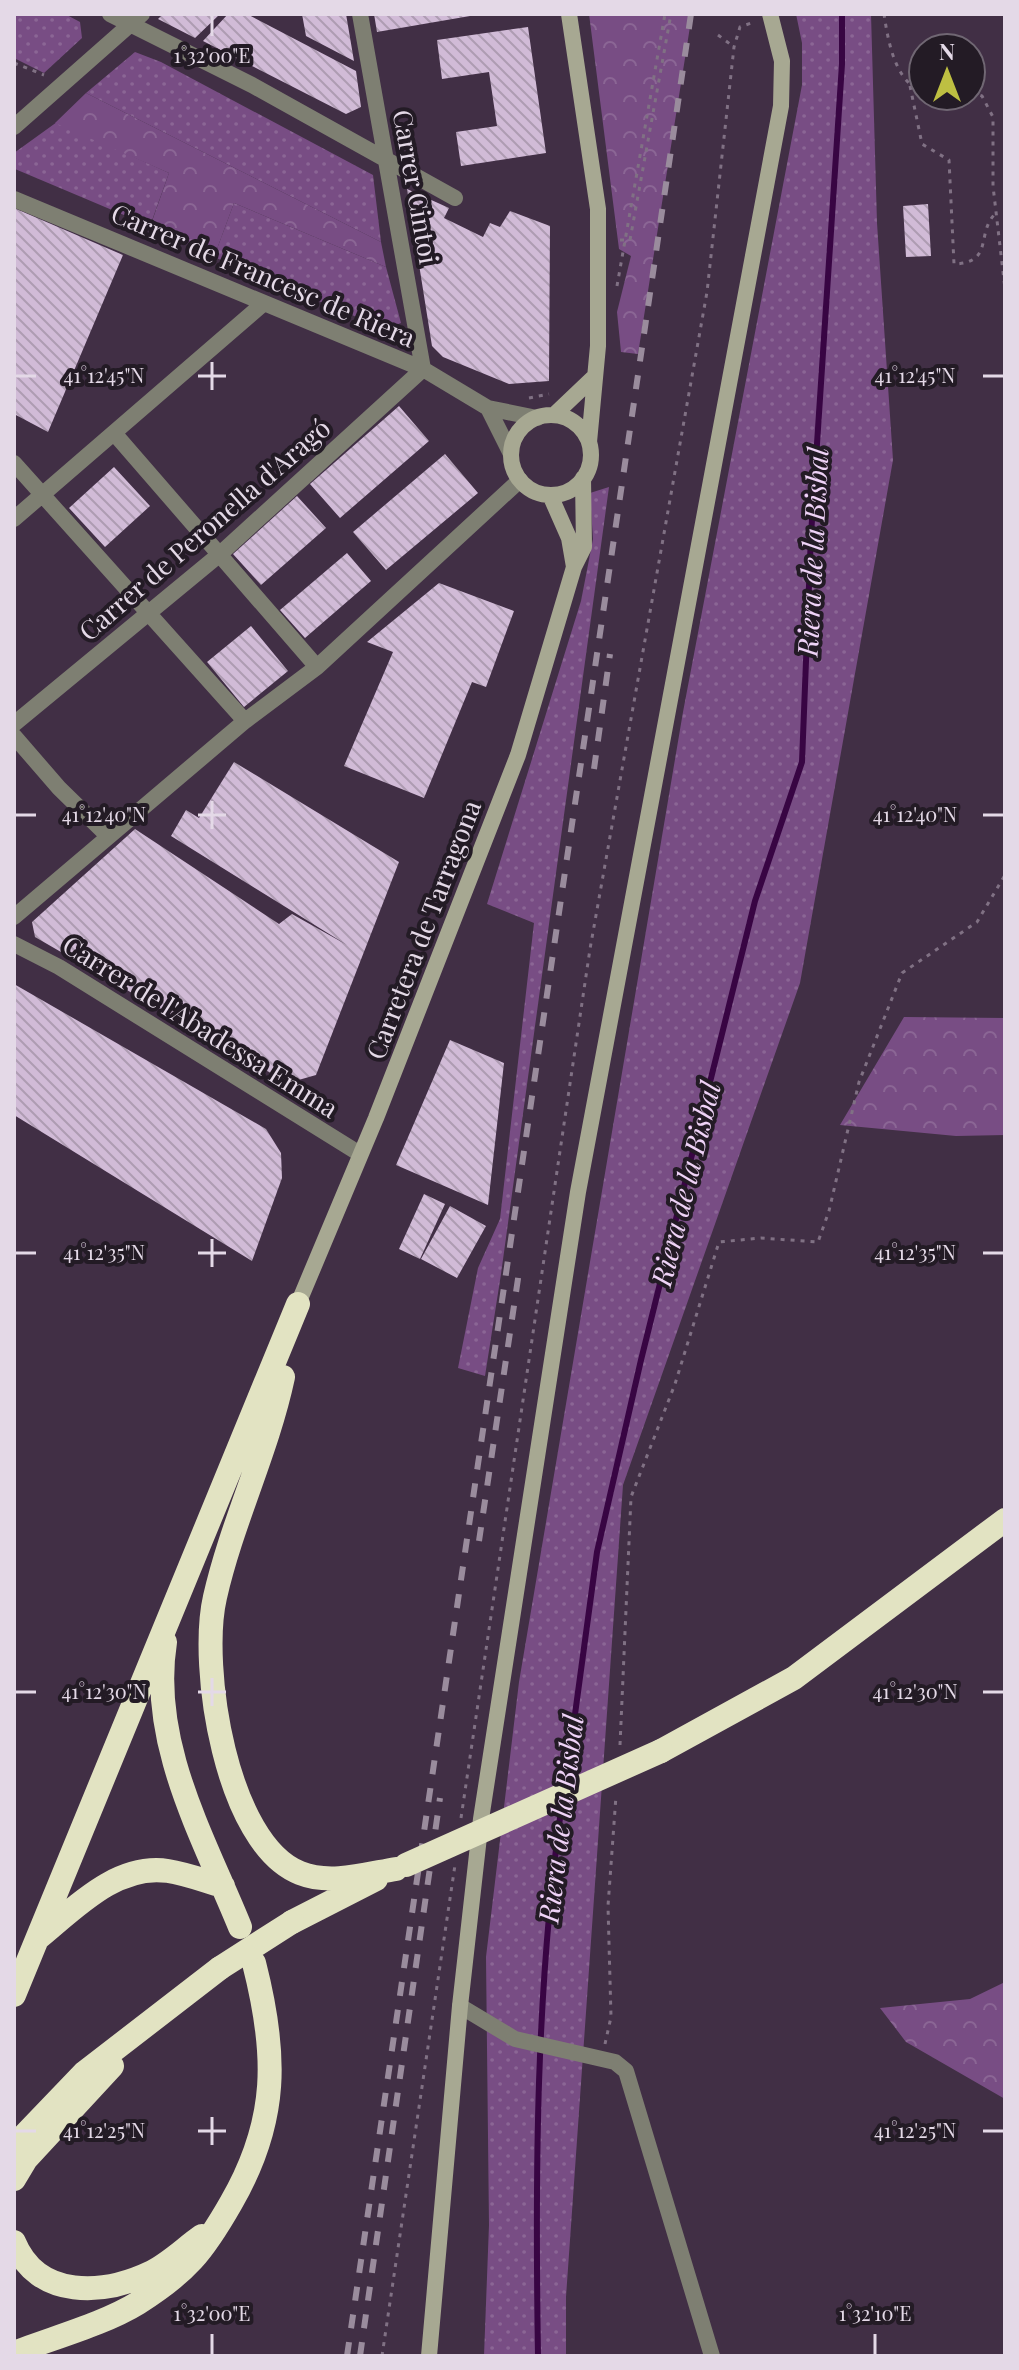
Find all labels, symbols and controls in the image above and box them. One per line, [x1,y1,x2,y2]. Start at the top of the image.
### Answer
north arrow [907,32,987,112]
text: N [939,36,955,66]
text: 1°32'00"E [174,41,250,68]
street label: Carrer Cintoi [386,107,447,267]
street label: Carrer de Francesc de Riera [106,195,421,355]
text: 41°12'45"N [64,361,144,388]
text: 41°12'45"N [875,361,955,388]
street label: Carrer de Peronella d'Aragó [71,410,337,648]
water label: Riera de la Bisbal [787,445,836,658]
street label: Carretera de Tarragona [357,795,488,1064]
text: 41°12'40"N [62,800,146,827]
text: 41°12'40"N [873,800,957,827]
street label: Carrer de l'Abadessa Emma [56,926,345,1125]
water label: Riera de la Bisbal [641,1076,728,1291]
text: 41°12'35"N [63,1238,145,1265]
text: 41°12'35"N [874,1238,956,1265]
text: 41°12'30"N [61,1677,147,1704]
text: 41°12'30"N [872,1677,958,1704]
water label: Riera de la Bisbal [528,1711,591,1926]
text: 41°12'25"N [63,2116,145,2143]
text: 41°12'25"N [874,2116,956,2143]
text: 1°32'00"E [174,2299,250,2326]
text: 1°32'10"E [839,2299,911,2326]

